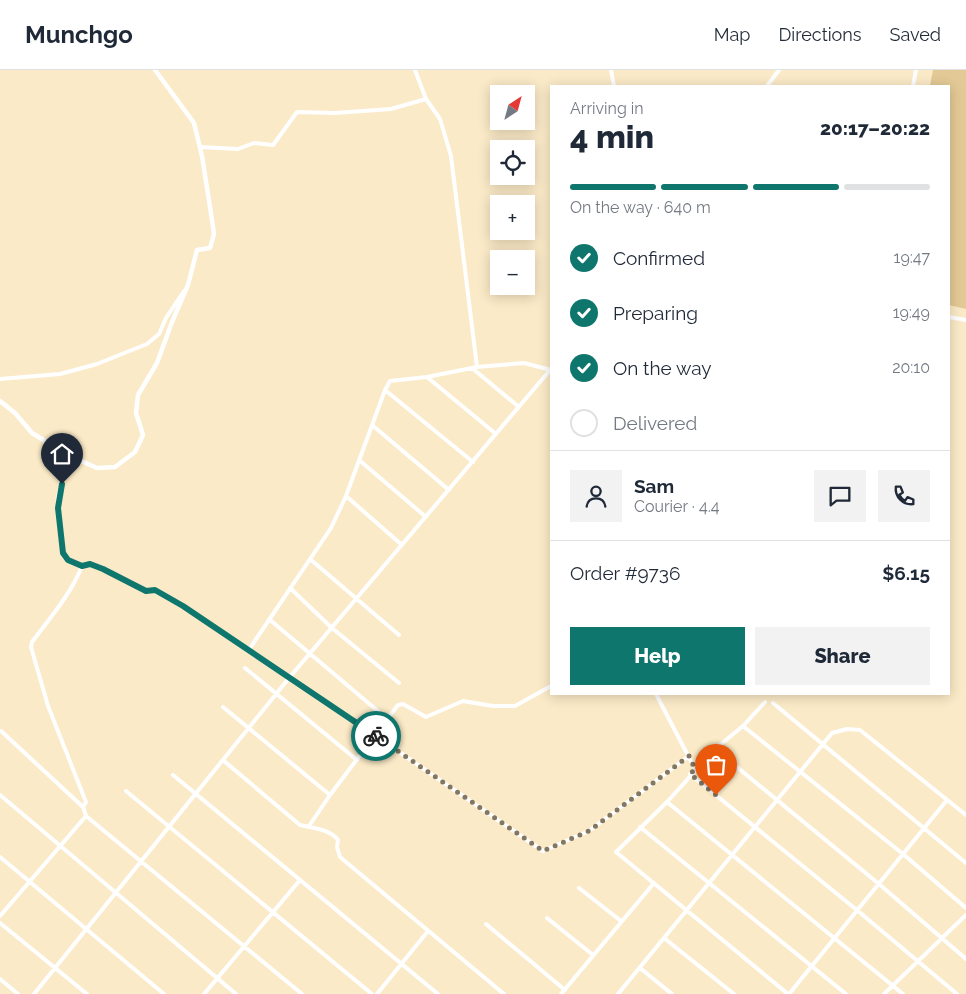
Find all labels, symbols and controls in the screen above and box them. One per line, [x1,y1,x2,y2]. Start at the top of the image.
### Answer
text: Munchgo [25,20,133,49]
text: Map [714,24,750,45]
text: Directions [778,24,862,45]
text: Saved [890,24,941,45]
north arrow [490,85,535,130]
map controls [490,85,535,295]
text: Arriving in [570,99,644,118]
text: 20:17–20:22 [820,117,930,139]
text: 4 min [570,118,654,155]
button: locate [490,140,535,185]
button: + [490,195,535,240]
text: On the way · 640 m [570,198,711,217]
icon: check [570,244,598,272]
text: Confirmed [613,247,705,269]
text: 19:47 [894,248,930,267]
button: − [490,250,535,295]
icon: check [570,299,598,327]
text: Preparing [613,302,698,324]
text: 19:49 [893,303,930,322]
icon: check [570,354,598,382]
text: On the way [613,357,712,379]
text: 20:10 [892,358,930,377]
text: Delivered [613,412,697,434]
pin [41,433,83,484]
icon: home [48,440,76,468]
button: person [570,470,622,522]
button: chat [814,470,866,522]
button: phone [878,470,930,522]
text: Sam [634,475,674,497]
text: Courier · 4.4 [634,497,719,516]
text: Order #9736 [570,562,680,584]
text: $6.15 [882,562,930,584]
button: Help [570,627,745,685]
button: Share [755,627,930,685]
courier [351,711,401,761]
icon: bike [362,722,390,750]
pin [695,744,737,795]
icon: bag [702,751,730,779]

